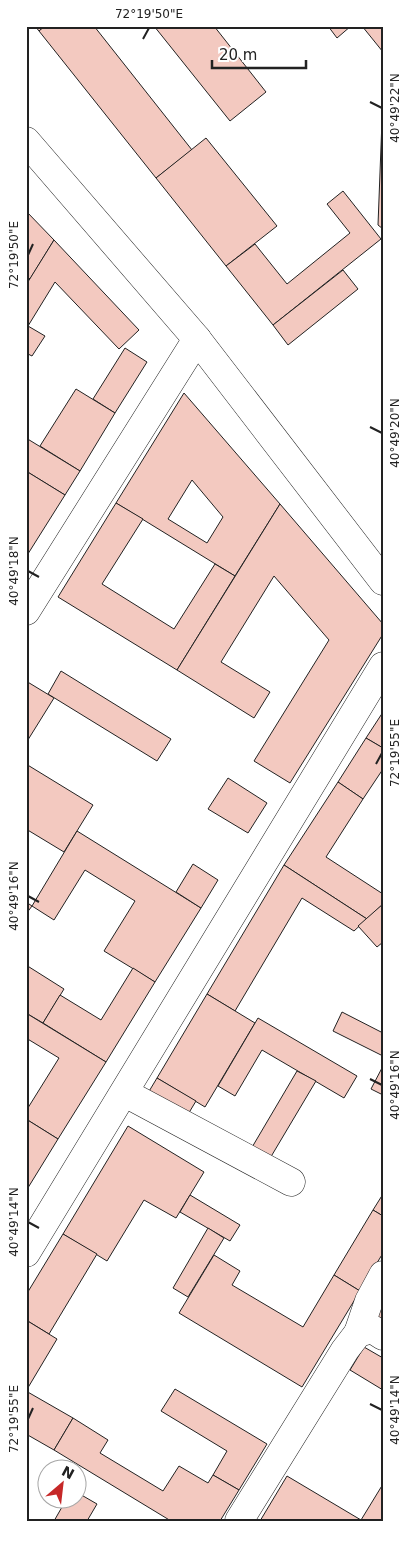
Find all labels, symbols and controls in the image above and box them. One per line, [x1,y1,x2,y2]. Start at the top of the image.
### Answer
text: 72°19'50"E [115,7,183,21]
scale bar [212,38,305,70]
text: 20 m [219,46,257,64]
text: 40°49'22"N [388,73,402,143]
text: 72°19'50"E [7,221,21,289]
text: 40°49'20"N [388,398,402,468]
text: 40°49'18"N [7,536,21,606]
text: 72°19'55"E [388,719,402,787]
text: 40°49'16"N [7,861,21,931]
text: 40°49'16"N [388,1050,402,1120]
text: 40°49'14"N [7,1187,21,1257]
text: 40°49'14"N [388,1375,402,1445]
text: 72°19'55"E [7,1385,21,1453]
north arrow [38,1460,88,1510]
text: N [59,1463,77,1482]

